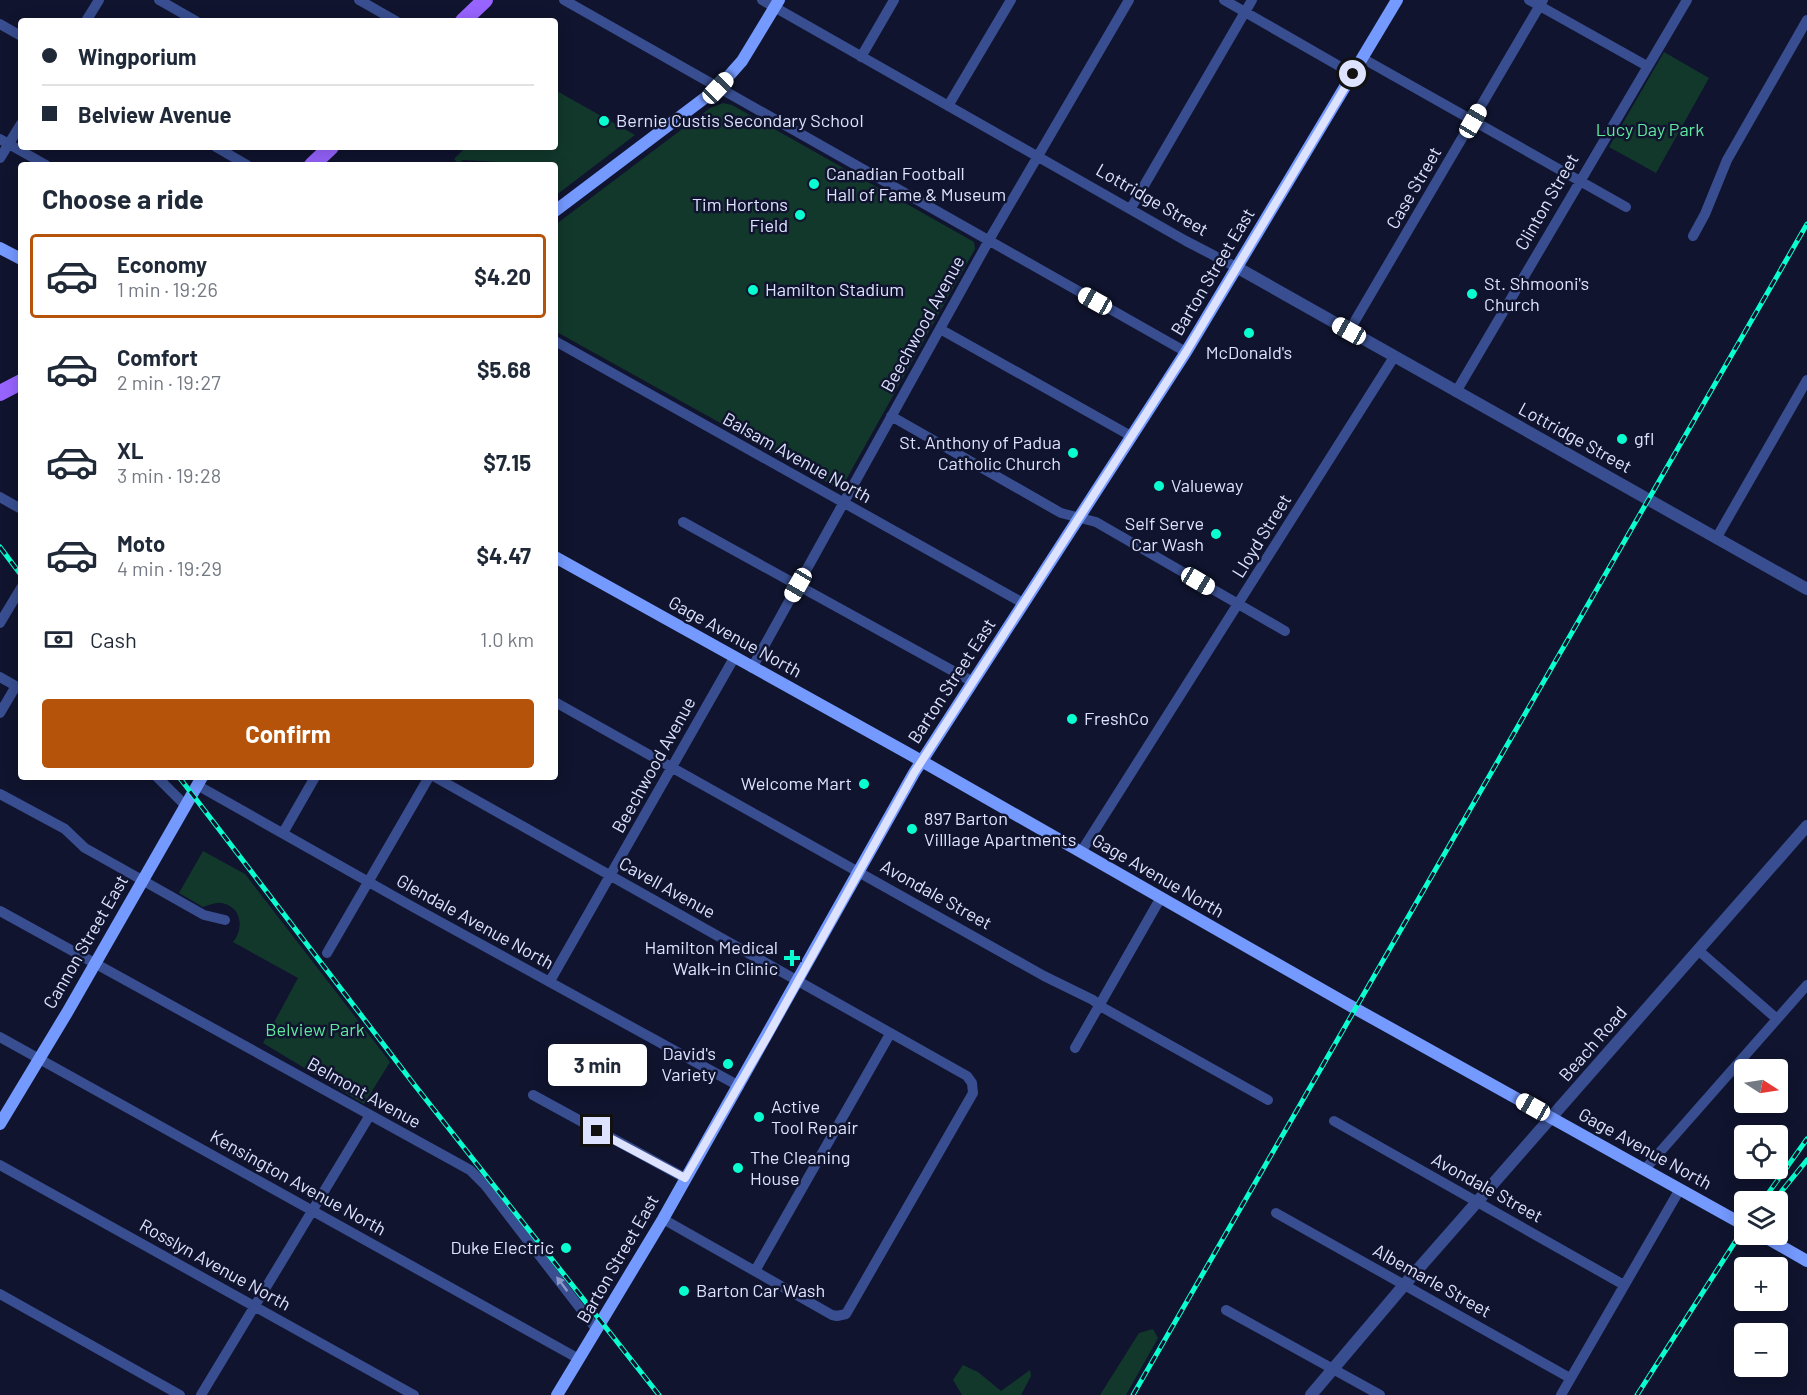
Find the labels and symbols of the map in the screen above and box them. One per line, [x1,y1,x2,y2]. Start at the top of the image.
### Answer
route start [1339,60,1366,87]
car [699,69,737,107]
car [1456,101,1490,141]
place label: Bernie Custis Secondary School [616,109,864,131]
marker: Bernie Custis Secondary School [597,114,611,128]
park label: Lucy Day Park [1596,118,1704,140]
street label: Case Street [1381,143,1445,232]
street label: Clinton Street [1510,149,1583,254]
street label: Lottridge Street [1092,158,1213,240]
place label: Canadian Football Hall of Fame & Museum [826,162,1006,205]
marker: Canadian Football Hall of Fame & Museum [807,177,821,191]
place label: Tim Hortons Field [692,193,788,236]
street label: Barton Street East [1165,204,1259,339]
marker: Tim Hortons Field [793,208,807,222]
street label: Beechwood Avenue [876,252,969,395]
place label: St. Shmooni's Church [1484,272,1589,315]
place label: Hamilton Stadium [765,278,904,300]
marker: Hamilton Stadium [746,283,760,297]
car [1075,284,1115,318]
marker: St. Shmooni's Church [1465,287,1479,301]
car [1329,314,1369,348]
marker: McDonald's [1242,326,1256,340]
place label: McDonald's [1206,341,1292,363]
street label: Lottridge Street [1515,397,1636,477]
street label: Balsam Avenue North [719,407,876,507]
place label: gfl [1634,427,1654,449]
place label: St. Anthony of Padua Catholic Church [899,431,1061,474]
marker: gfl [1615,432,1629,446]
marker: St. Anthony of Padua Catholic Church [1066,446,1080,460]
place label: Valueway [1171,474,1243,496]
marker: Valueway [1152,479,1166,493]
street label: Lloyd Street [1227,490,1295,581]
place label: Self Serve Car Wash [1125,512,1204,555]
marker: Self Serve Car Wash [1209,527,1223,541]
car [1178,564,1218,598]
car [781,565,815,605]
street label: Gage Avenue North [665,590,806,682]
street label: Barton Street East [903,614,1000,747]
street label: Beechwood Avenue [607,693,700,836]
place label: FreshCo [1084,707,1149,729]
marker: FreshCo [1065,712,1079,726]
place label: Welcome Mart [741,772,852,794]
marker: Welcome Mart [857,777,871,791]
place label: 897 Barton Villlage Apartments [924,807,1076,850]
marker: 897 Barton Villlage Apartments [905,822,919,836]
street label: Gage Avenue North [1089,828,1228,922]
street label: Cavell Avenue [615,852,720,923]
street label: Avondale Street [877,855,996,934]
street label: Glendale Avenue North [393,869,558,974]
street label: Cannon Street East [38,871,132,1012]
place label: Hamilton Medical Walk-in Clinic [644,936,778,979]
marker: Hamilton Medical Walk-in Clinic [783,949,801,967]
street label: Beach Road [1554,1001,1631,1085]
park label: Belview Park [265,1018,365,1040]
place label: David's Variety [662,1042,716,1085]
callout: 3 min [548,1044,646,1086]
street label: Belmont Avenue [304,1052,425,1132]
marker: David's Variety [721,1057,735,1071]
north arrow [1734,1059,1788,1113]
car [1513,1090,1553,1124]
place label: Active Tool Repair [771,1095,859,1138]
street label: Gage Avenue North [1575,1102,1716,1194]
marker: Active Tool Repair [752,1110,766,1124]
route end [583,1117,610,1144]
street label: Kensington Avenue North [207,1125,390,1240]
place label: The Cleaning House [750,1146,850,1189]
street label: Avondale Street [1428,1148,1547,1227]
marker: The Cleaning House [731,1161,745,1175]
street label: Barton Street East [571,1190,663,1327]
street label: Rosslyn Avenue North [136,1213,295,1315]
place label: Duke Electric [451,1236,554,1258]
street label: Albemarle Street [1370,1239,1495,1322]
marker: Duke Electric [559,1241,573,1255]
one-way arrow [556,1276,568,1291]
place label: Barton Car Wash [696,1279,825,1301]
marker: Barton Car Wash [677,1284,691,1298]

